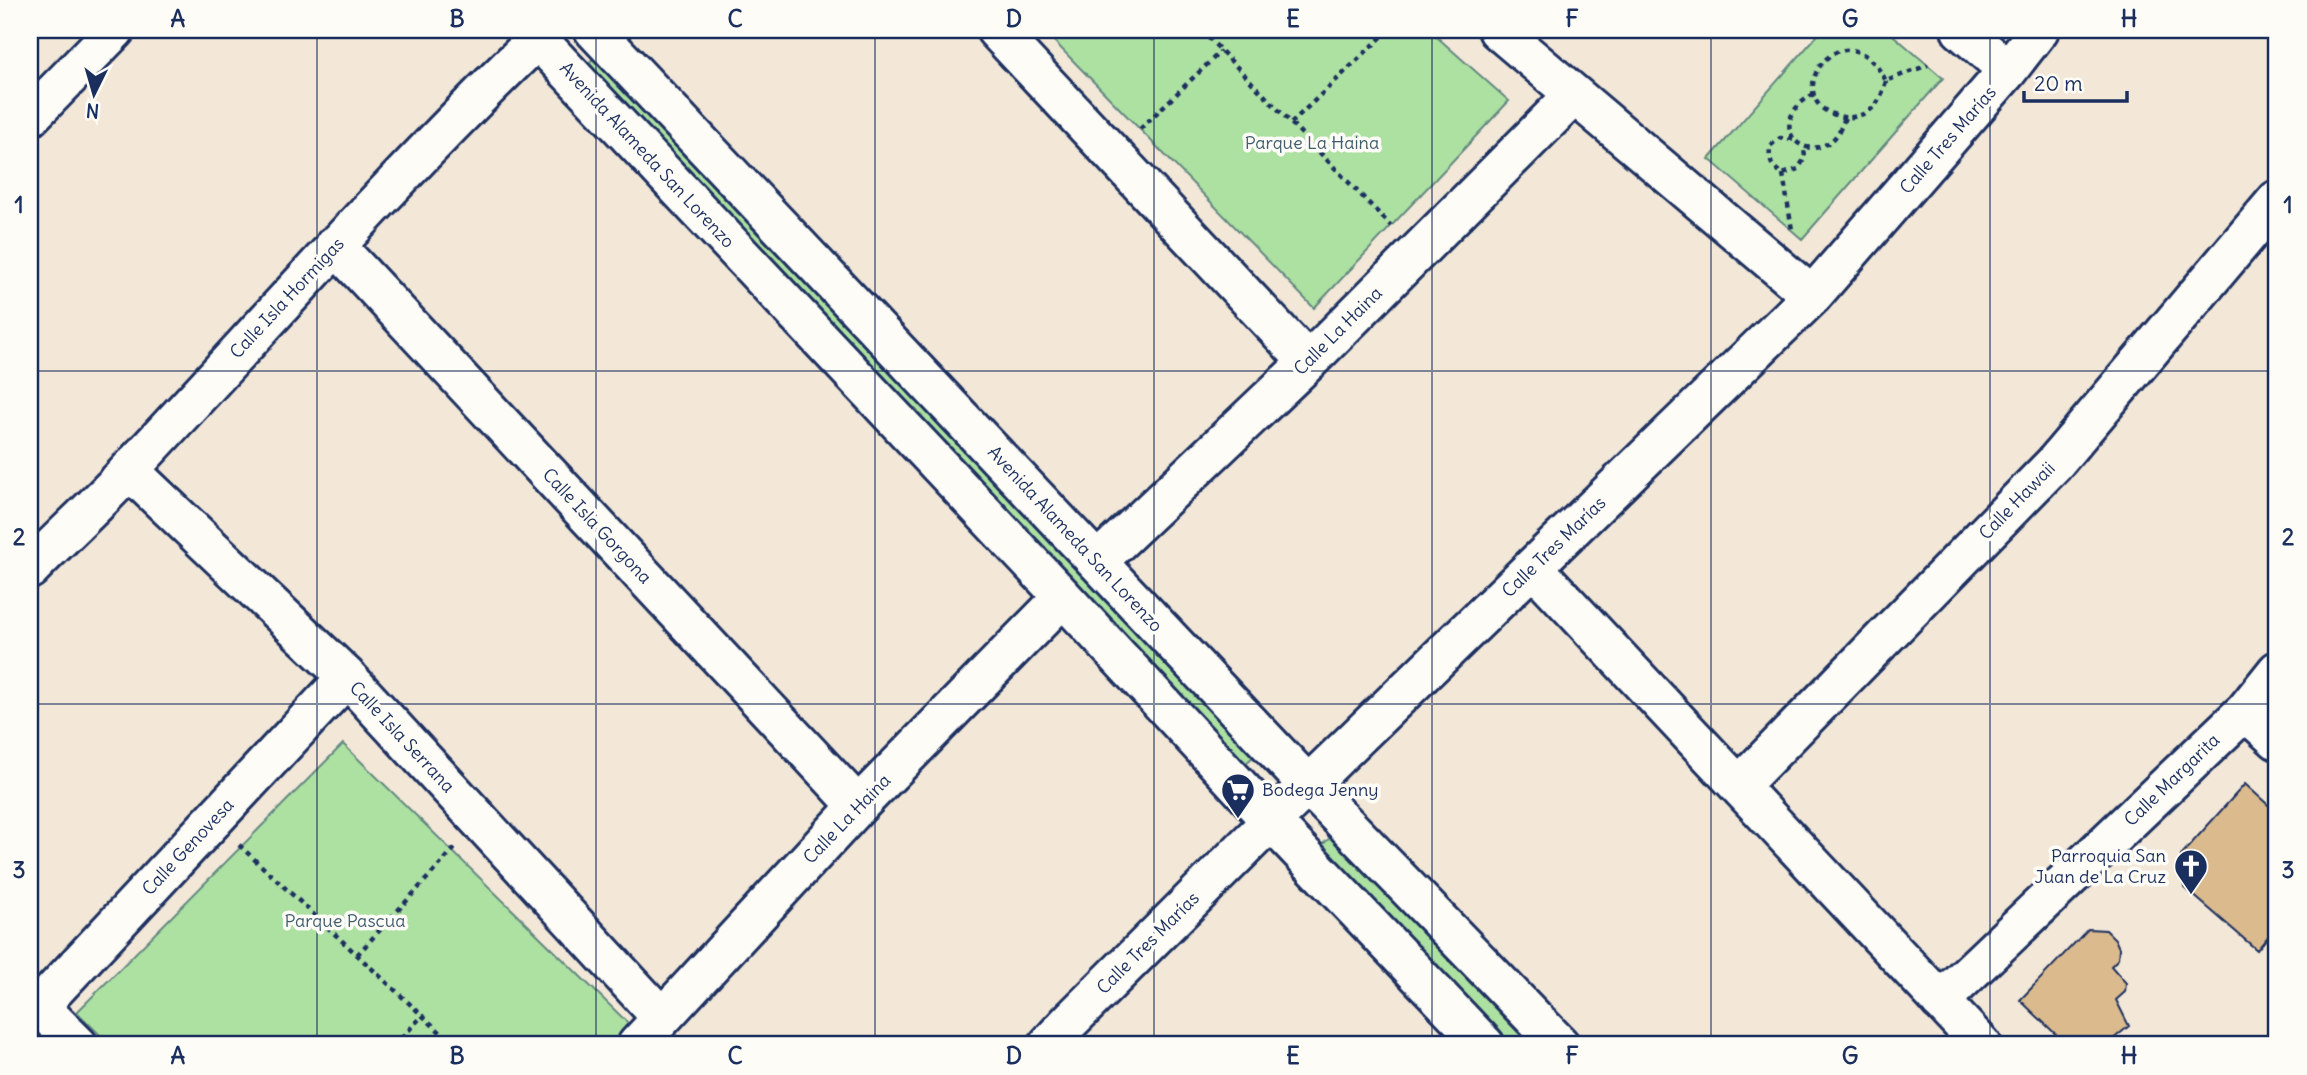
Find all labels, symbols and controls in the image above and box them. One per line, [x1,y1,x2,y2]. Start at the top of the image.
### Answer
text: A [171,4,186,33]
text: B [449,4,465,33]
text: C [727,4,743,33]
text: D [1006,4,1022,33]
text: E [1286,4,1300,33]
text: F [1565,4,1579,33]
text: G [1842,4,1858,33]
text: H [2121,4,2137,33]
street label: Avenida Alameda San Lorenzo [555,57,740,253]
north arrow [60,60,130,130]
scale bar [2024,60,2127,104]
text: 20 m [2034,70,2083,97]
street label: Calle Tres Marías [1894,81,2001,198]
text: N [85,98,100,123]
park label: Parque La Haina [1245,131,1379,154]
text: 1 [14,190,24,219]
text: 1 [2283,190,2293,219]
street label: Calle Isla Hormigas [225,232,349,363]
street label: Calle La Haina [1288,281,1387,380]
street label: Avenida Alameda San Lorenzo [983,441,1168,637]
street label: Calle Hawaii [1974,457,2060,545]
street label: Calle Isla Gorgona [538,463,657,588]
street label: Calle Tres Marías [1497,491,1610,602]
text: 2 [13,522,26,551]
text: 2 [2282,522,2295,551]
street label: Calle Isla Serrana [345,676,460,797]
street label: Calle Margarita [2119,728,2224,831]
street label: Calle La Haina [798,769,895,868]
supermarket icon: Bodega Jenny [1219,771,1257,820]
place label: Bodega Jenny [1262,778,1379,801]
street label: Calle Genovesa [137,793,238,900]
place label: Parroquia San Juan de La Cruz [2035,844,2166,888]
church icon: Parroquia San Juan de La Cruz [2172,847,2210,896]
text: 3 [12,855,26,884]
text: 3 [2281,855,2295,884]
street label: Calle Tres Marías [1092,887,1204,999]
park label: Parque Pascua [285,909,405,932]
text: A [171,1041,186,1070]
text: B [449,1041,465,1070]
text: C [727,1041,743,1070]
text: D [1006,1041,1022,1070]
text: E [1286,1041,1300,1070]
text: F [1565,1041,1579,1070]
text: G [1842,1041,1858,1070]
text: H [2121,1041,2137,1070]

